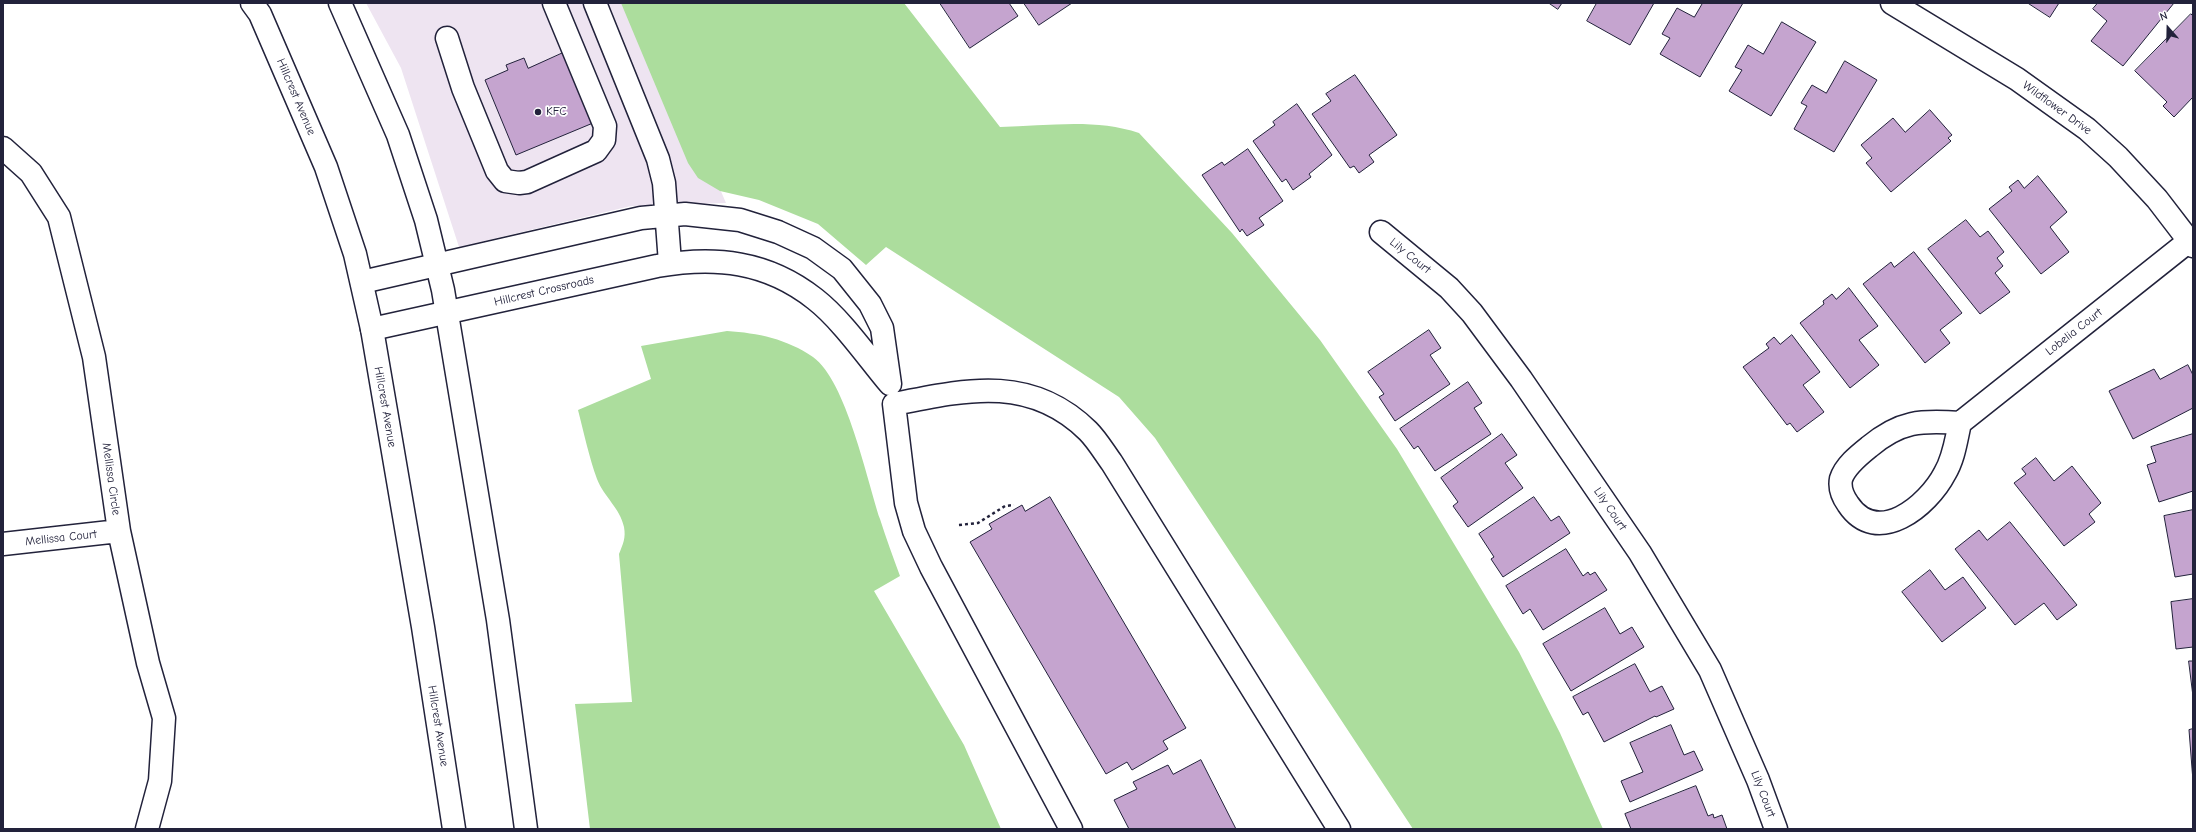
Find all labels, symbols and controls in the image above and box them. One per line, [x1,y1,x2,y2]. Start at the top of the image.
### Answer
north arrow [2148,8,2188,48]
text: N [2158,9,2169,24]
street label: Hillcrest Avenue [273,56,319,138]
street label: Wildflower Drive [2020,78,2094,138]
place label: KFC [546,105,567,119]
marker: KFC [533,107,543,117]
street label: Lily Court [1387,235,1433,277]
street label: Hillcrest Crossroads [493,273,595,309]
street label: Lobelia Court [2043,305,2105,359]
street label: Hillcrest Avenue [371,365,399,449]
street label: Mellissa Circle [99,442,123,516]
street label: Lily Court [1590,485,1630,533]
street label: Mellissa Court [24,527,98,549]
street label: Hillcrest Avenue [424,684,452,768]
street label: Lily Court [1748,769,1778,819]

